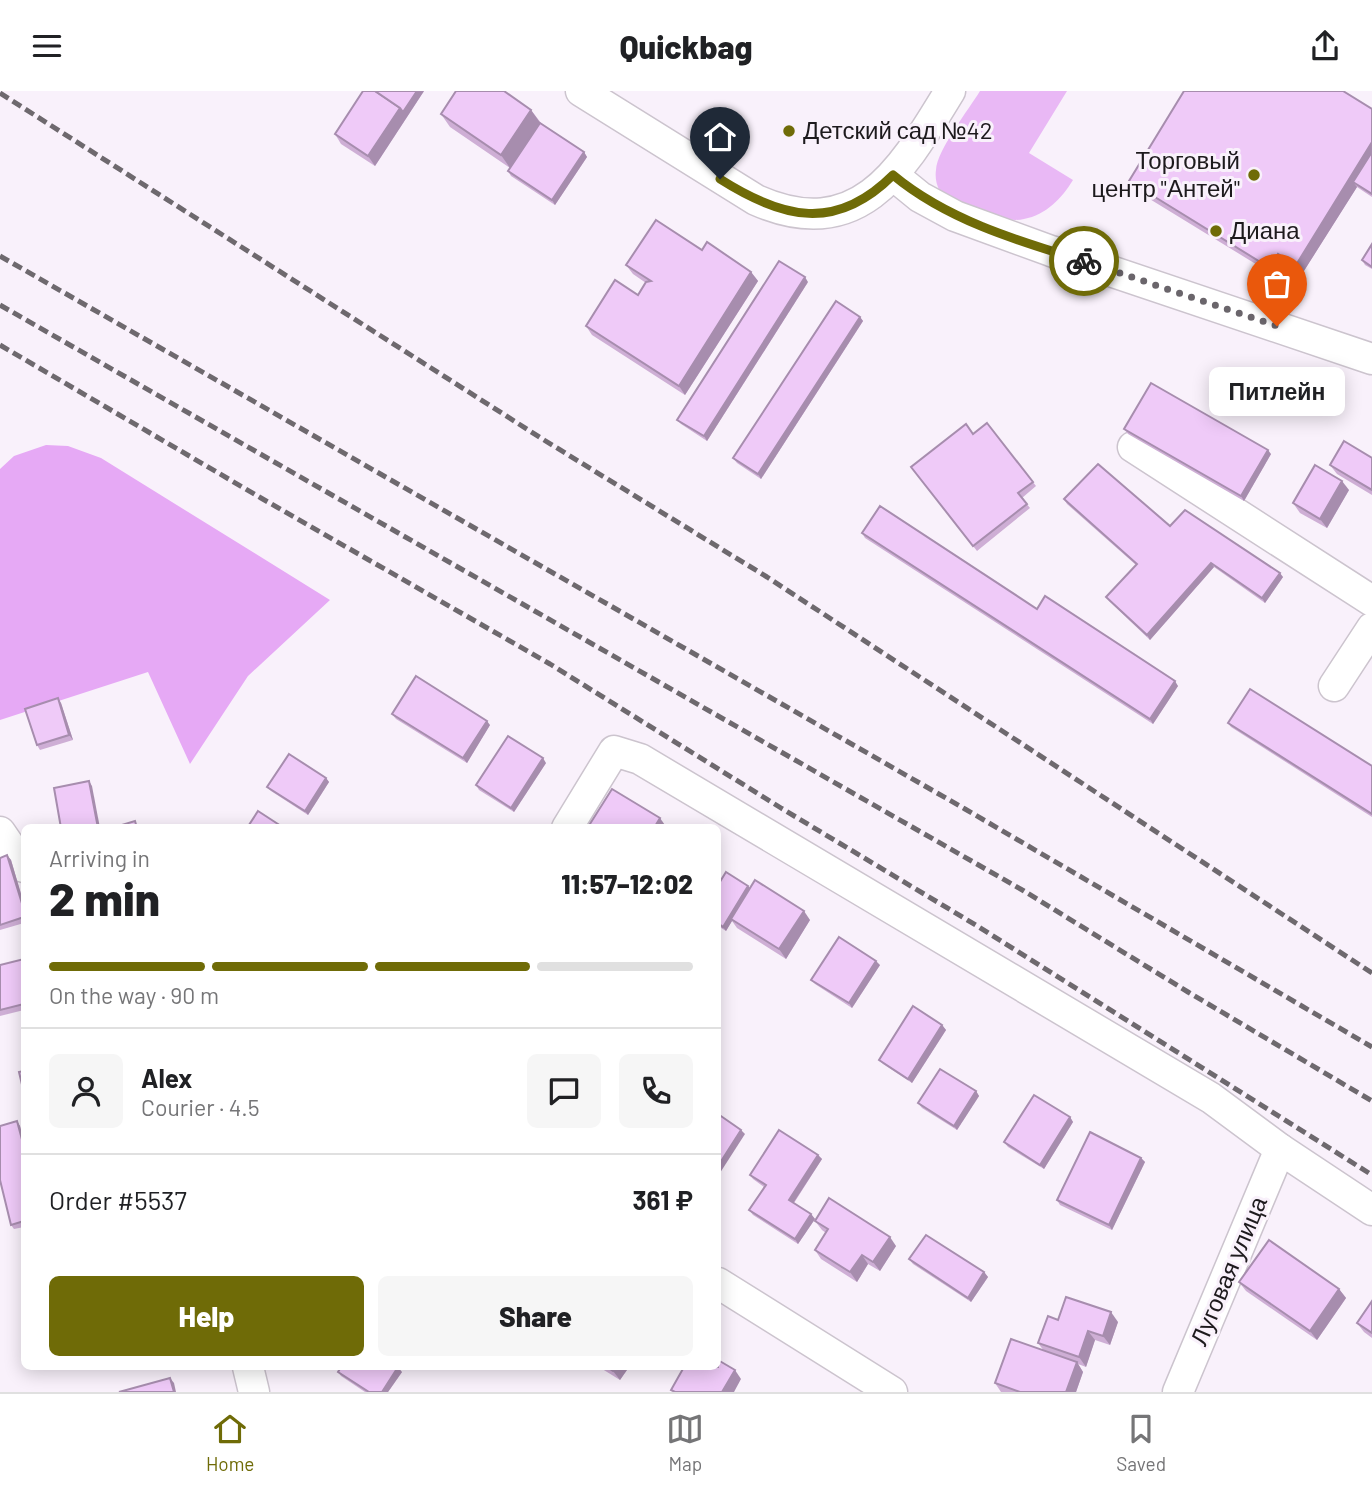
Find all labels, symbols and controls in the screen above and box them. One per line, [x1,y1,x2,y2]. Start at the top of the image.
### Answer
icon: menu [28,27,66,65]
text: Quickbag [619,27,753,65]
icon: share [1306,27,1344,65]
pin [690,107,750,179]
place label: Детский сад №42 [803,115,993,144]
icon: home [701,118,739,156]
marker: Детский сад №42 [781,123,797,139]
place label: Торговый центр "Антей" [1091,145,1240,202]
marker: Торговый центр "Антей" [1246,167,1262,183]
place label: Диана [1230,215,1300,244]
marker: Диана [1208,223,1224,239]
courier [1049,226,1119,296]
icon: bike [1065,242,1103,280]
pin [1247,254,1307,326]
icon: bag [1258,265,1296,303]
callout: Питлейн [1209,368,1345,417]
text: Питлейн [1229,377,1325,405]
text: Arriving in [49,844,150,872]
text: 11:57–12:02 [561,868,693,899]
text: 2 min [49,870,160,925]
text: On the way · 90 m [49,981,219,1009]
button: person [49,1054,123,1128]
button: chat [527,1054,601,1128]
button: phone [619,1054,693,1128]
text: Alex [141,1062,192,1093]
text: Courier · 4.5 [141,1093,260,1121]
text: Order #5537 [49,1184,187,1215]
text: 361 ₽ [633,1184,693,1215]
street label: Луговая улица [1183,1191,1272,1349]
button: Help [49,1276,364,1356]
button: Share [378,1276,693,1356]
tab: Home [206,1410,254,1475]
tab: Map [666,1410,704,1475]
tab: Saved [1116,1410,1166,1475]

